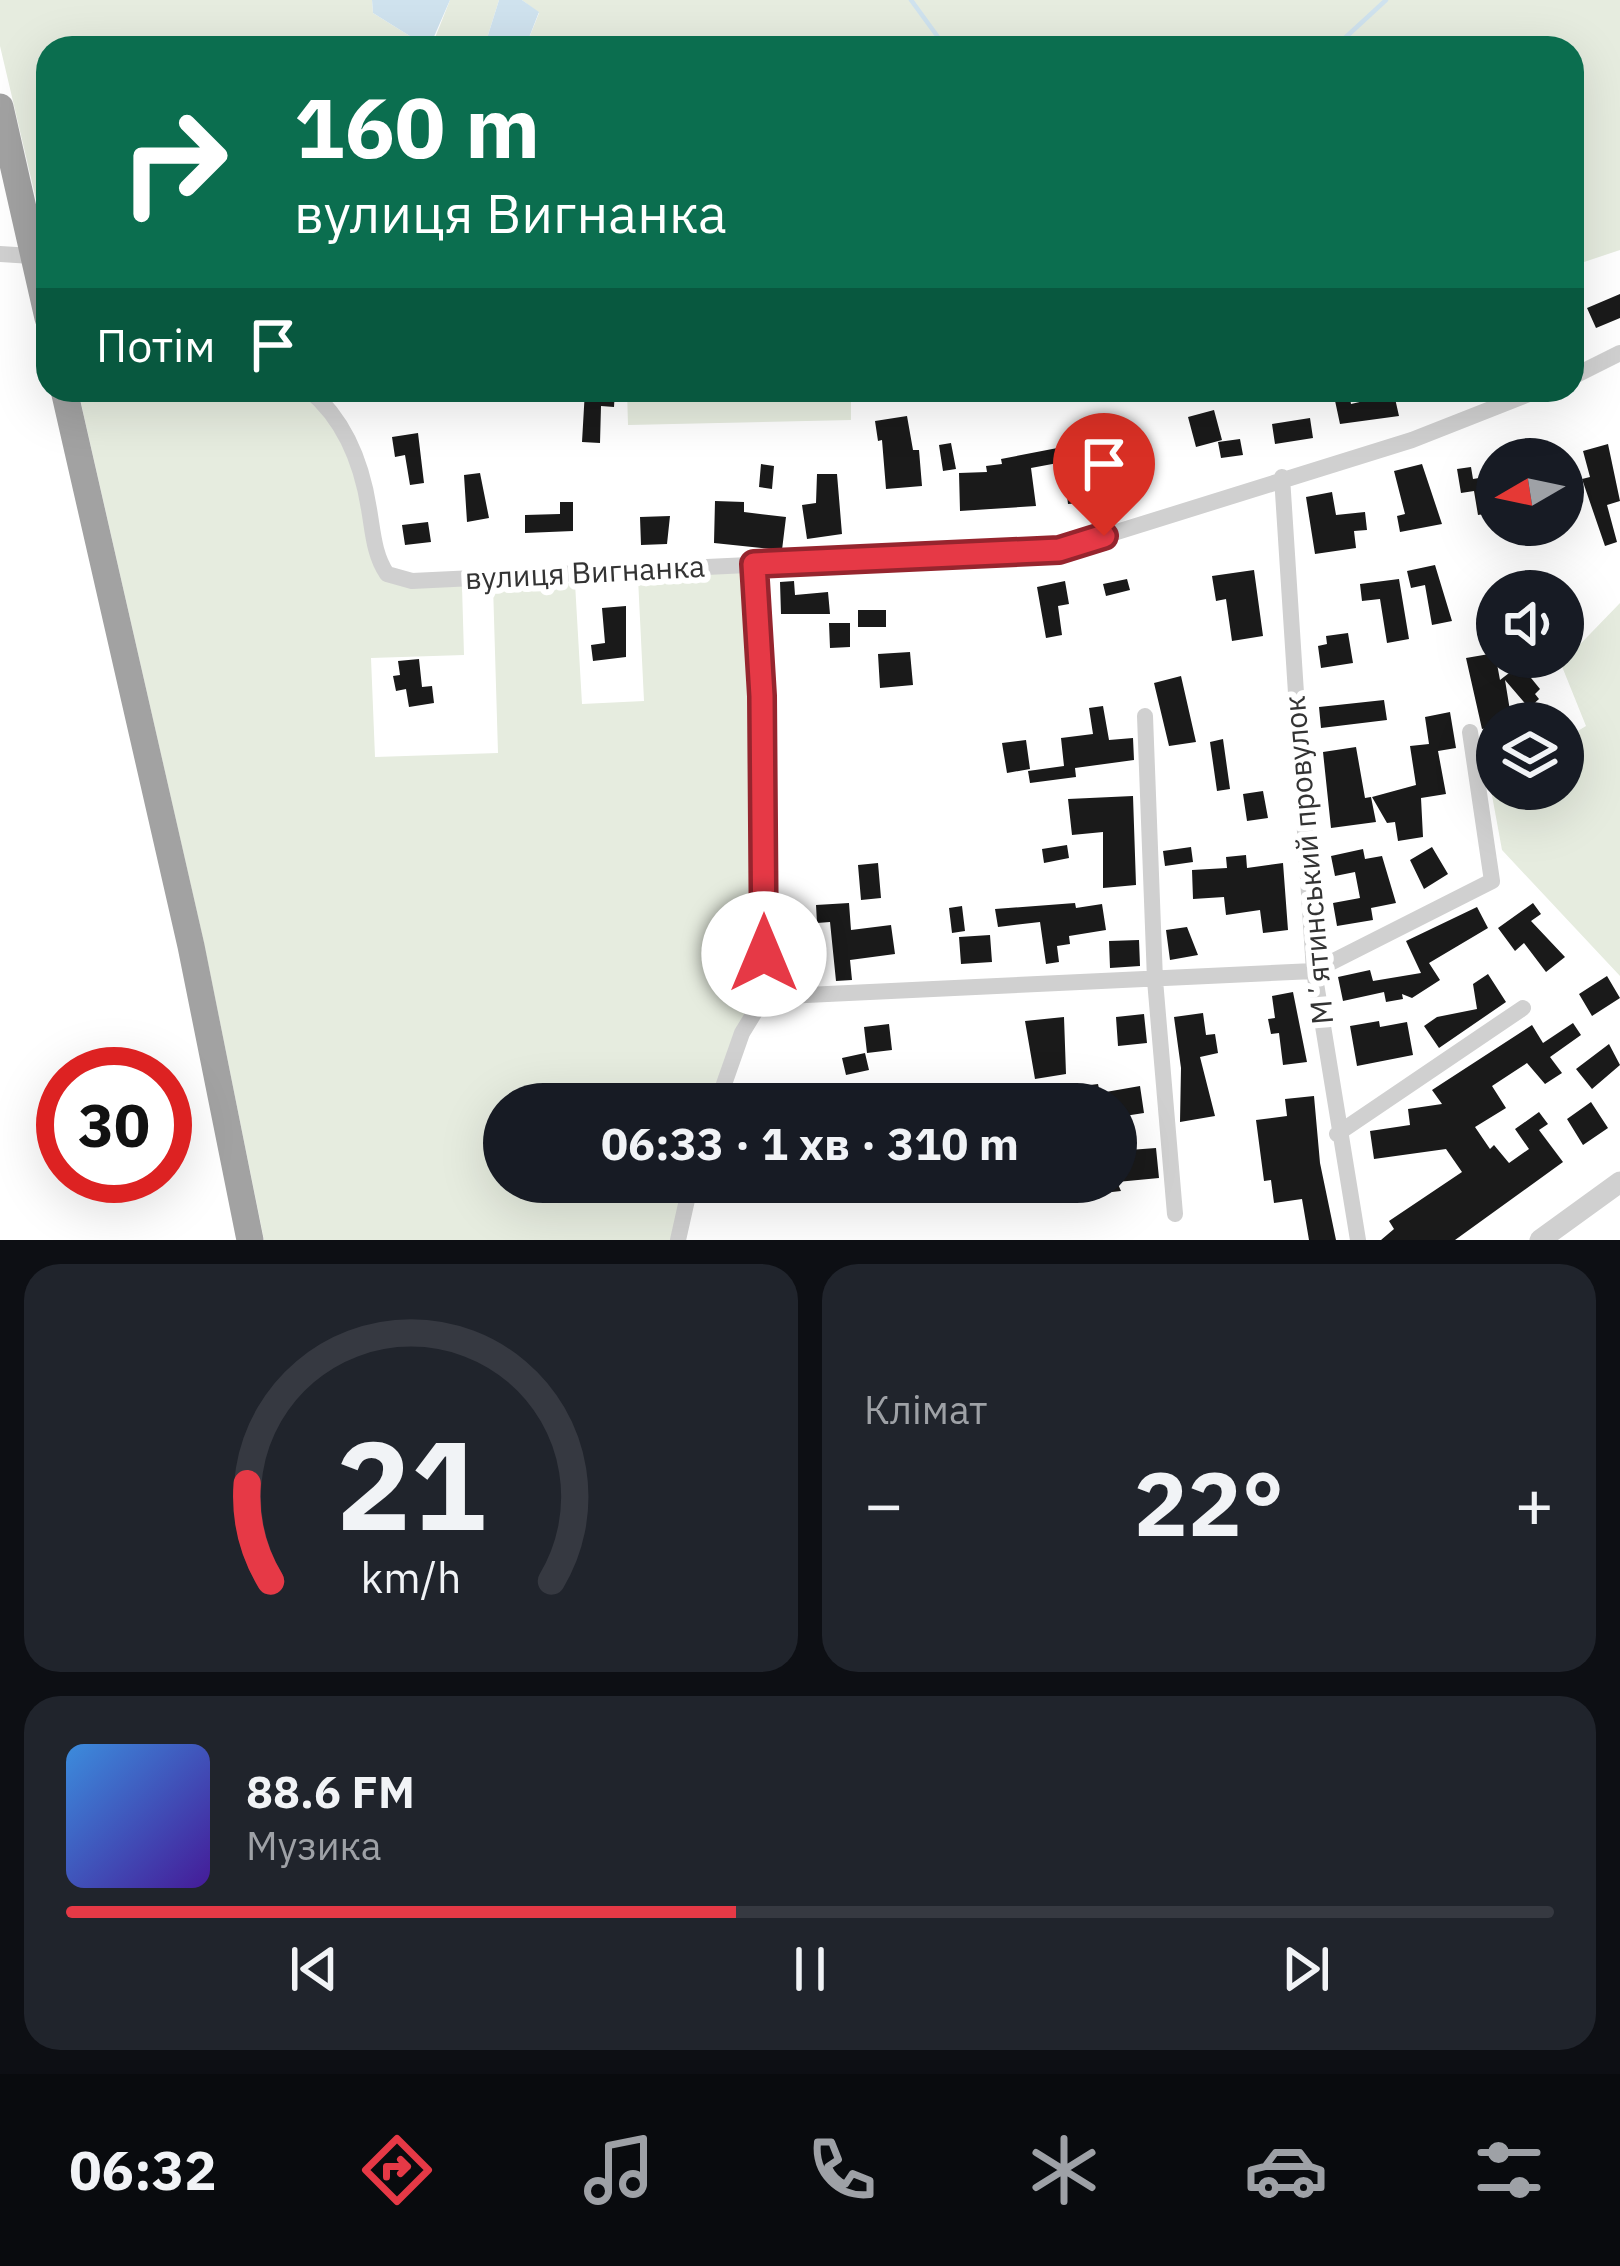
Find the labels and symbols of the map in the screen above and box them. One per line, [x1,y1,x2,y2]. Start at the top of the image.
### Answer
pin [1053,413,1155,536]
north arrow [1476,438,1584,546]
street label: вулиця Вигнанка [464,546,706,597]
street label: Мʼятинський провулок [1274,694,1341,1026]
position arrow [701,891,827,1017]
speed limit sign: 30 [36,1047,192,1203]

